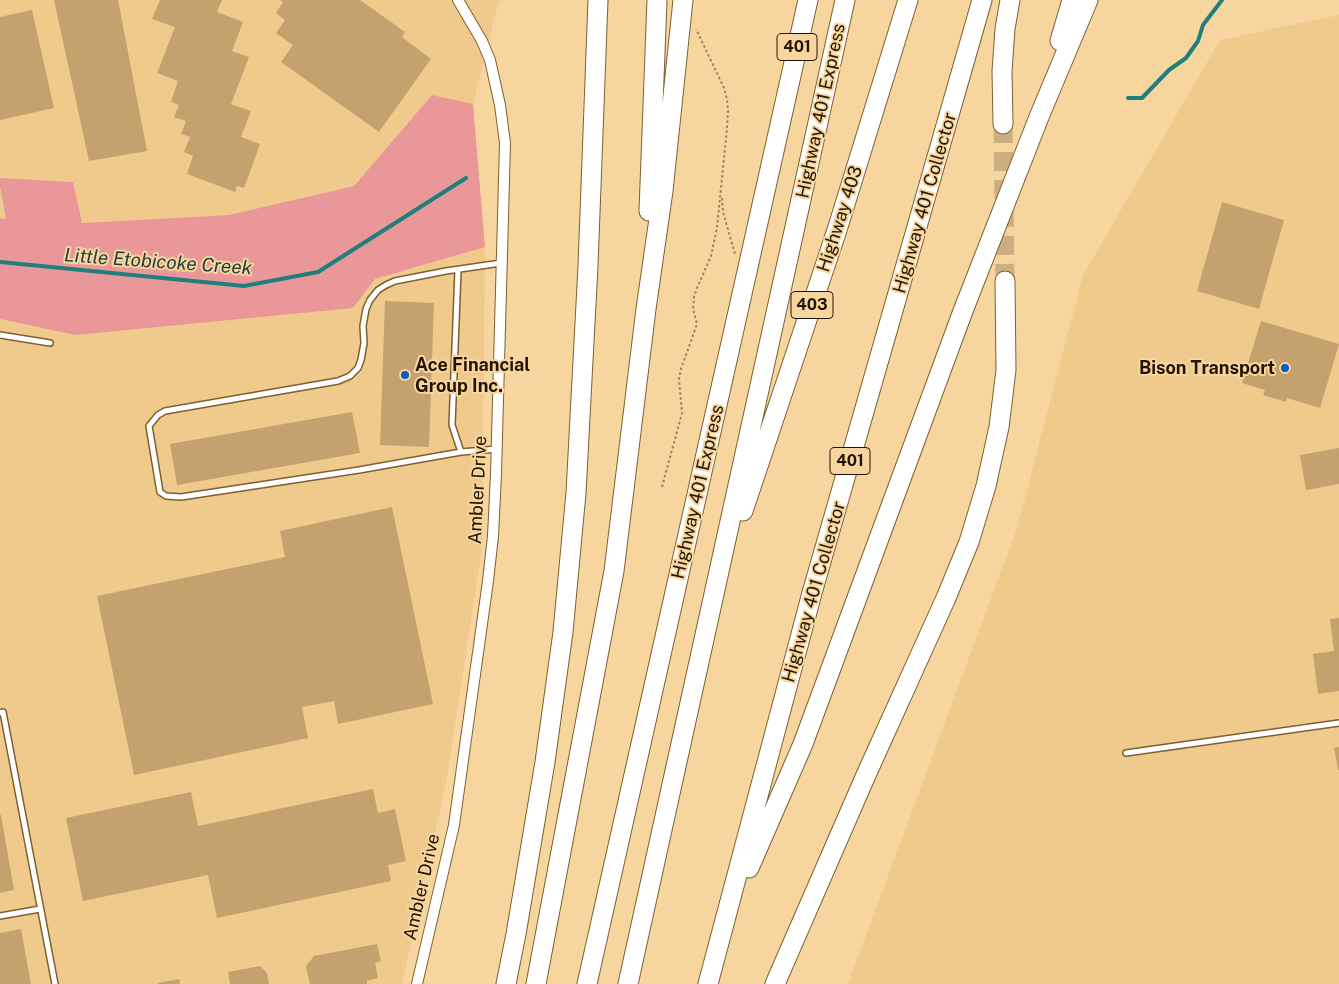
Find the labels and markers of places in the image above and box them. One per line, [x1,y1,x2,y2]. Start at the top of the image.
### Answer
place label: Ace Financial Group Inc. [415,354,530,396]
place label: Bison Transport [1139,357,1275,379]
marker: Bison Transport [1279,362,1291,374]
marker: Ace Financial Group Inc. [399,369,411,381]

